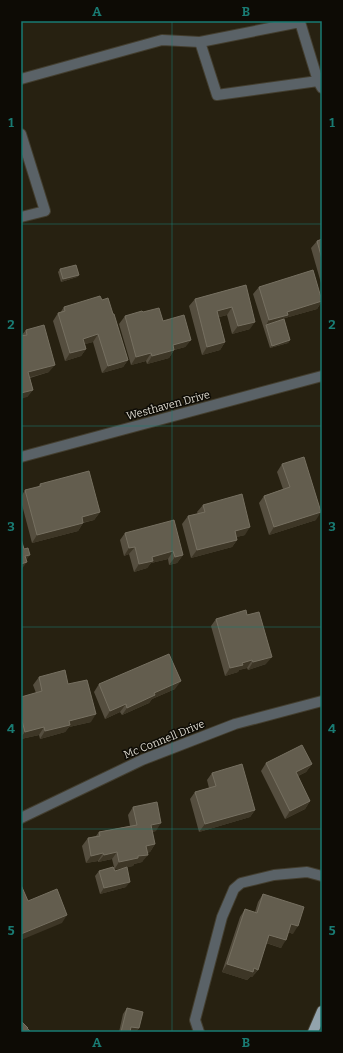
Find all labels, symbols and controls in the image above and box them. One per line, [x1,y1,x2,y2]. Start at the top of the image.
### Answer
text: A [92,4,102,19]
text: B [242,4,250,19]
text: 1 [8,115,14,130]
text: 1 [329,115,335,130]
text: 2 [7,317,15,332]
text: 2 [328,317,336,332]
street label: Westhaven Drive [125,388,211,423]
text: 3 [7,519,15,534]
text: 3 [328,519,336,534]
street label: Mc Connell Drive [122,717,207,762]
text: 4 [7,721,15,736]
text: 4 [328,721,336,736]
text: 5 [7,923,15,938]
text: 5 [328,923,336,938]
text: A [92,1035,102,1050]
text: B [242,1035,250,1050]

